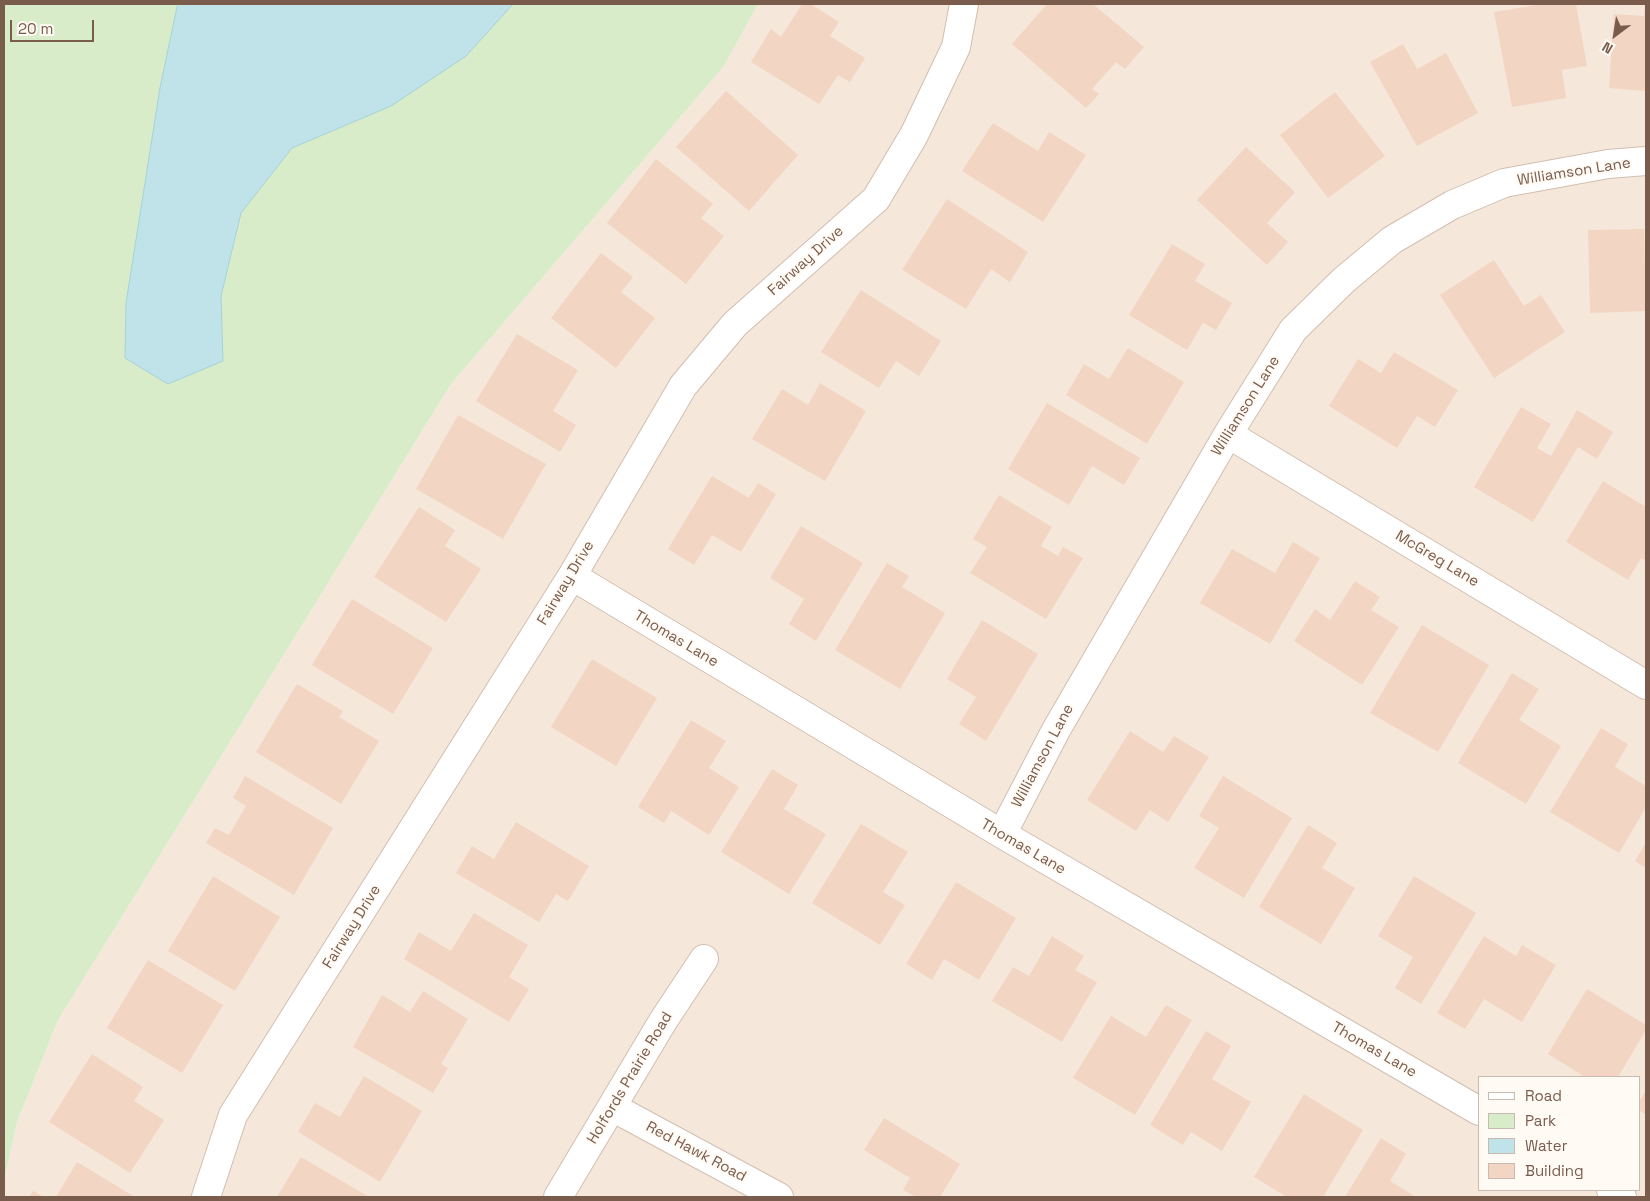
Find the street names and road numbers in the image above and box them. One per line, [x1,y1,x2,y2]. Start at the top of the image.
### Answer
street label: Williamson Lane [1516,154,1632,190]
street label: Fairway Drive [765,222,847,300]
street label: Williamson Lane [1208,353,1284,459]
street label: McGreg Lane [1392,527,1482,591]
street label: Fairway Drive [534,538,598,628]
street label: Thomas Lane [630,607,722,671]
street label: Williamson Lane [1008,701,1078,811]
street label: Thomas Lane [977,815,1069,879]
street label: Fairway Drive [319,882,385,972]
street label: Holfords Prairie Road [583,1009,677,1147]
street label: Thomas Lane [1328,1018,1420,1082]
street label: Red Hawk Road [643,1118,749,1186]

